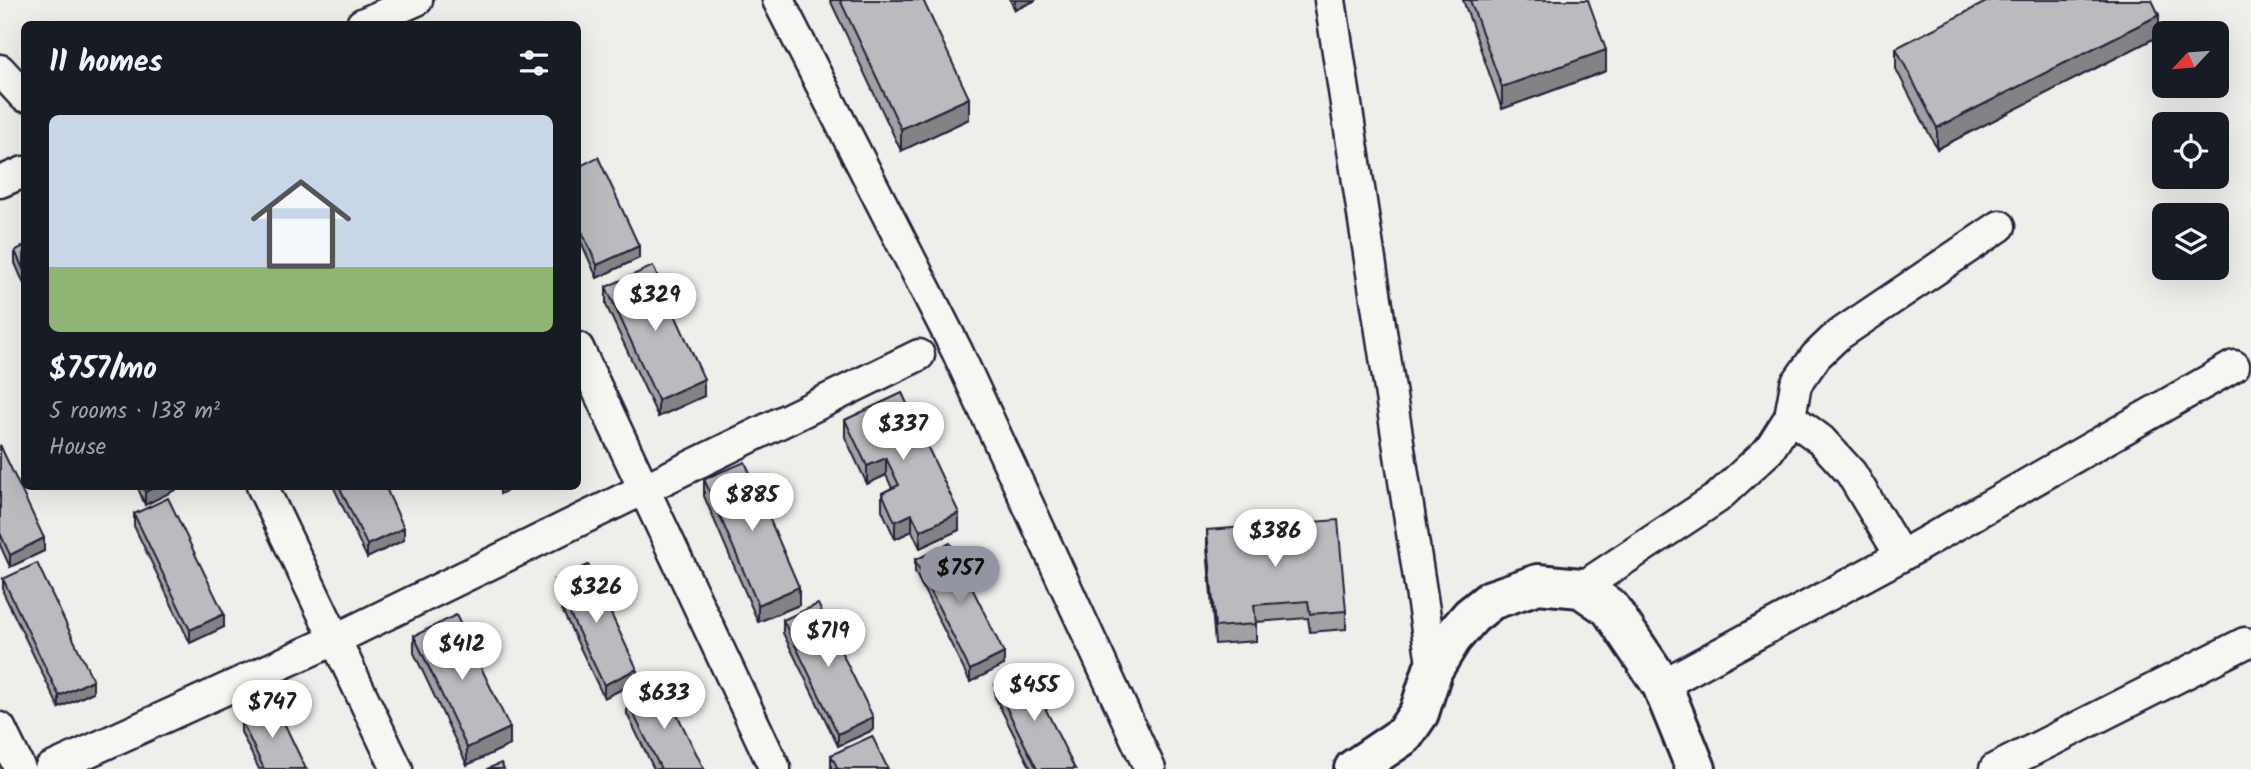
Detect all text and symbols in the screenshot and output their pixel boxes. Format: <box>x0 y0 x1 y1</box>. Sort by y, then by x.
north arrow <box>2152 21 2230 98</box>
map controls <box>2152 21 2229 280</box>
text: 11 homes <box>49 39 162 87</box>
icon: filters <box>515 44 553 82</box>
button: locate <box>2152 112 2229 189</box>
icon: home <box>238 161 364 287</box>
button: layers <box>2152 203 2229 280</box>
pin: $329 <box>614 274 696 333</box>
text: $329 <box>629 278 681 314</box>
text: $757/mo <box>49 346 157 394</box>
text: 5 rooms · 138 m² <box>49 394 220 430</box>
pin: $337 <box>862 402 944 462</box>
text: $337 <box>878 407 928 443</box>
text: House <box>49 430 106 466</box>
pin: $885 <box>711 474 793 533</box>
text: $885 <box>726 478 778 514</box>
pin: $386 <box>1234 510 1316 569</box>
text: $386 <box>1249 514 1301 550</box>
pin: $757 <box>919 546 1001 606</box>
text: $757 <box>937 551 983 587</box>
pin: $326 <box>555 566 637 625</box>
text: $326 <box>570 570 622 606</box>
pin: $719 <box>787 610 869 669</box>
text: $719 <box>806 614 850 650</box>
pin: $412 <box>421 622 503 682</box>
text: $412 <box>439 627 485 663</box>
pin: $455 <box>993 664 1075 723</box>
text: $455 <box>1009 668 1059 704</box>
pin: $633 <box>623 672 705 731</box>
text: $633 <box>638 676 690 712</box>
pin: $747 <box>231 680 313 740</box>
text: $747 <box>248 685 296 721</box>

